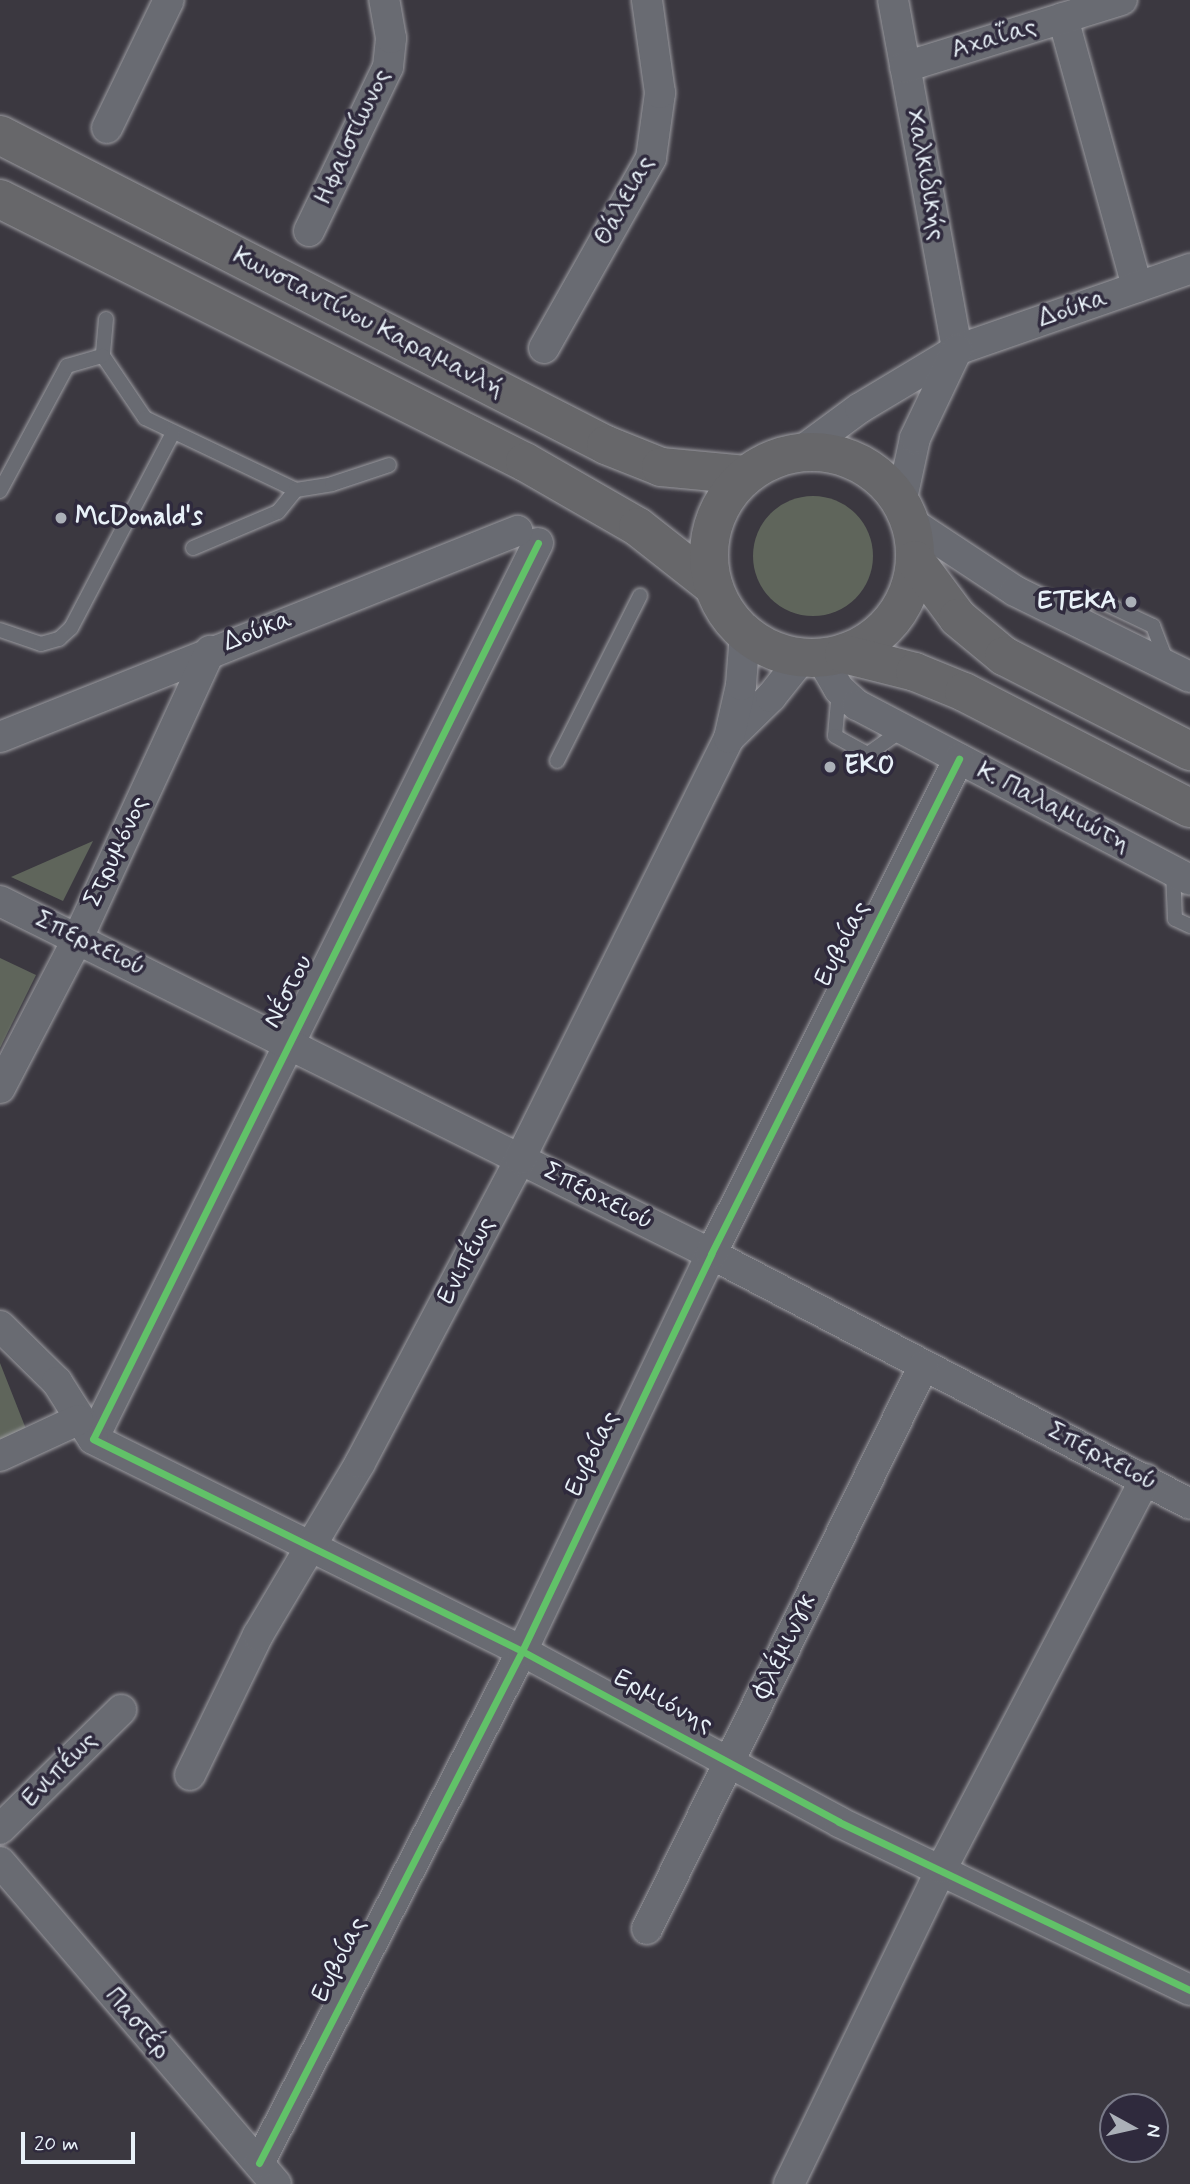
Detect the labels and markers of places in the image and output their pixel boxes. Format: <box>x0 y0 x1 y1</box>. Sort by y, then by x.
place label: McDonald's <box>75 502 203 534</box>
marker: McDonald's <box>53 510 69 526</box>
place label: ΕΤΕΚΑ <box>1037 586 1117 618</box>
marker: ΕΤΕΚΑ <box>1123 594 1139 610</box>
place label: EKO <box>844 751 895 783</box>
marker: EKO <box>822 759 838 775</box>

